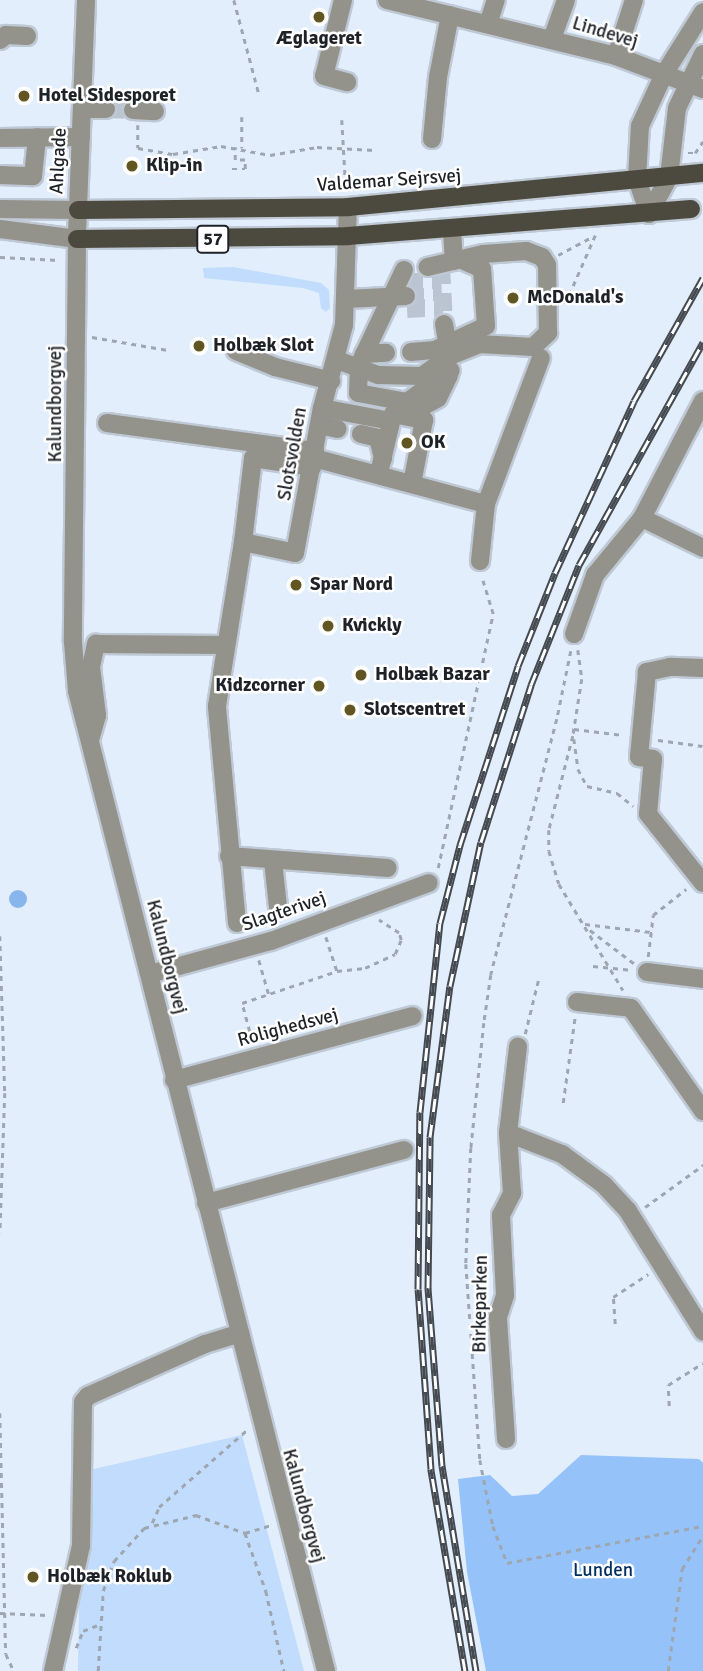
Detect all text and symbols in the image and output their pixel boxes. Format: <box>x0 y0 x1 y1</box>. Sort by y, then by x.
marker: Æglageret <box>311 9 327 25</box>
street label: Lindevej <box>569 12 641 54</box>
place label: Æglageret <box>276 28 362 50</box>
place label: Hotel Sidesporet <box>38 85 176 107</box>
marker: Hotel Sidesporet <box>16 88 32 104</box>
street label: Ahlgade <box>46 127 72 195</box>
place label: Klip-in <box>146 155 203 177</box>
marker: Klip-in <box>124 158 140 174</box>
street label: Valdemar Sejrsvej <box>316 165 462 197</box>
road number: 57 <box>196 225 230 254</box>
place label: McDonald's <box>527 287 623 309</box>
marker: McDonald's <box>505 290 521 306</box>
place label: Holbæk Slot <box>213 335 314 357</box>
marker: Holbæk Slot <box>191 338 207 354</box>
street label: Kalundborgvej <box>45 345 67 463</box>
street label: Slotsvolden <box>274 406 312 502</box>
place label: OK <box>421 432 445 454</box>
marker: OK <box>399 435 415 451</box>
place label: Spar Nord <box>310 574 393 596</box>
marker: Spar Nord <box>288 577 304 593</box>
place label: Kvickly <box>342 615 402 637</box>
marker: Kvickly <box>320 618 336 634</box>
place label: Holbæk Bazar <box>375 664 490 686</box>
marker: Holbæk Bazar <box>353 667 369 683</box>
place label: Kidzcorner <box>215 675 305 697</box>
marker: Kidzcorner <box>311 678 327 694</box>
place label: Slotscentret <box>364 699 465 721</box>
marker: Slotscentret <box>342 702 358 718</box>
street label: Slagterivej <box>239 887 329 937</box>
street label: Kalundborgvej <box>141 897 191 1017</box>
street label: Rolighedsvej <box>235 1004 341 1052</box>
street label: Birkeparken <box>469 1255 493 1353</box>
street label: Kalundborgvej <box>277 1447 329 1565</box>
park label: Lunden <box>573 1560 633 1582</box>
place label: Holbæk Roklub <box>47 1566 172 1588</box>
marker: Holbæk Roklub <box>25 1569 41 1585</box>

